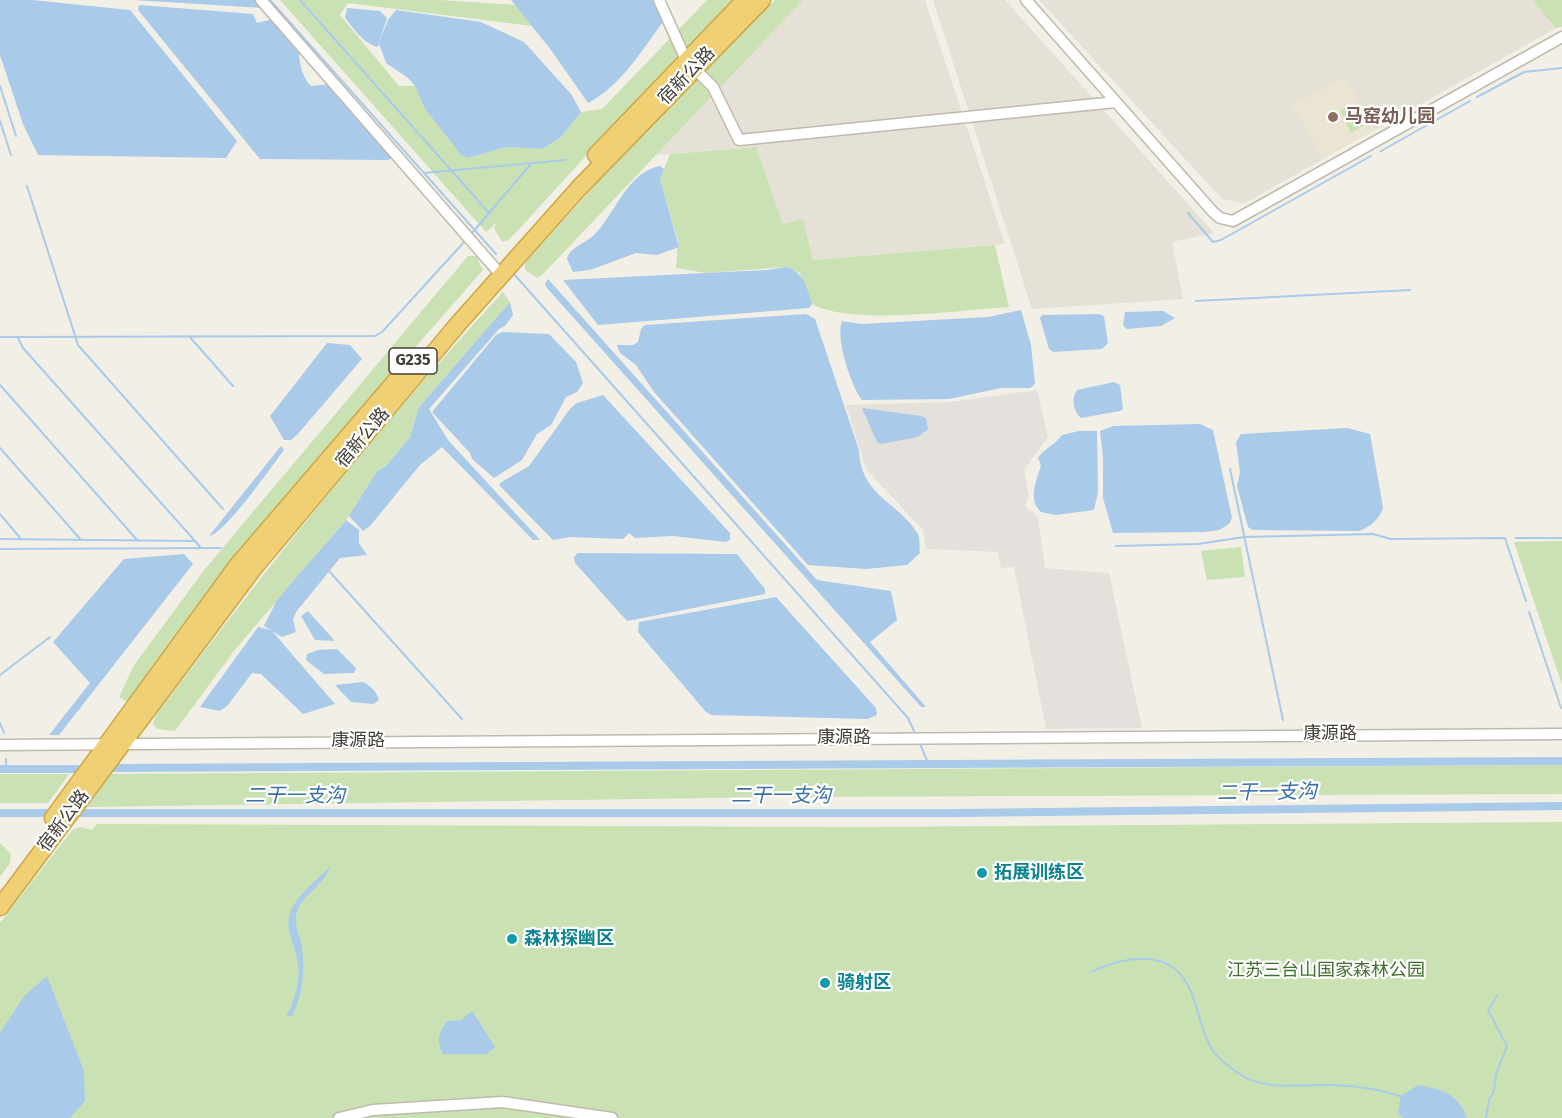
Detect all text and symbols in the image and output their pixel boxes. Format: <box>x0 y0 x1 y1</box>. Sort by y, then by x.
street label: 宿新公路 <box>654 43 720 109</box>
place label: 马窑幼儿园 <box>1345 106 1435 128</box>
marker: 马窑幼儿园 <box>1326 110 1340 124</box>
road number: G235 <box>389 348 437 374</box>
street label: 宿新公路 <box>332 403 394 473</box>
street label: 康源路 <box>1303 723 1357 745</box>
street label: 康源路 <box>817 727 871 749</box>
street label: 康源路 <box>331 730 385 752</box>
water label: 二干一支沟 <box>1217 780 1317 806</box>
water label: 二干一支沟 <box>245 784 345 808</box>
water label: 二干一支沟 <box>731 784 831 808</box>
street label: 宿新公路 <box>34 786 94 856</box>
place label: 拓展训练区 <box>994 862 1084 884</box>
marker: 拓展训练区 <box>975 866 989 880</box>
place label: 森林探幽区 <box>524 928 614 950</box>
marker: 森林探幽区 <box>505 932 519 946</box>
park label: 江苏三台山国家森林公园 <box>1227 960 1425 982</box>
place label: 骑射区 <box>837 972 891 994</box>
marker: 骑射区 <box>818 976 832 990</box>

